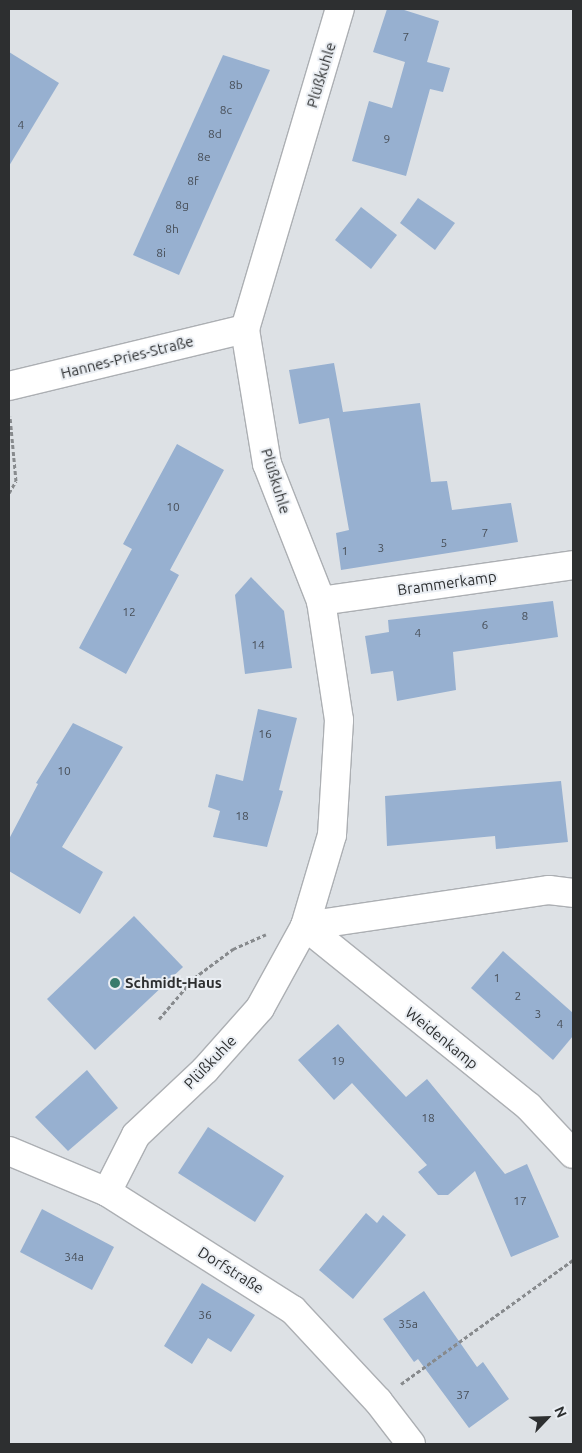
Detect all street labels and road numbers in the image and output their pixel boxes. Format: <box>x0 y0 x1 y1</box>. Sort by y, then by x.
street label: Plüßkuhle <box>303 40 339 110</box>
street label: Hannes-Pries-Straße <box>59 332 195 382</box>
street label: Plüßkuhle <box>258 446 294 516</box>
street label: Brammerkamp <box>396 567 498 599</box>
street label: Weidenkamp <box>402 1003 482 1073</box>
street label: Plüßkuhle <box>180 1032 240 1092</box>
street label: Dorfstraße <box>195 1243 267 1297</box>

